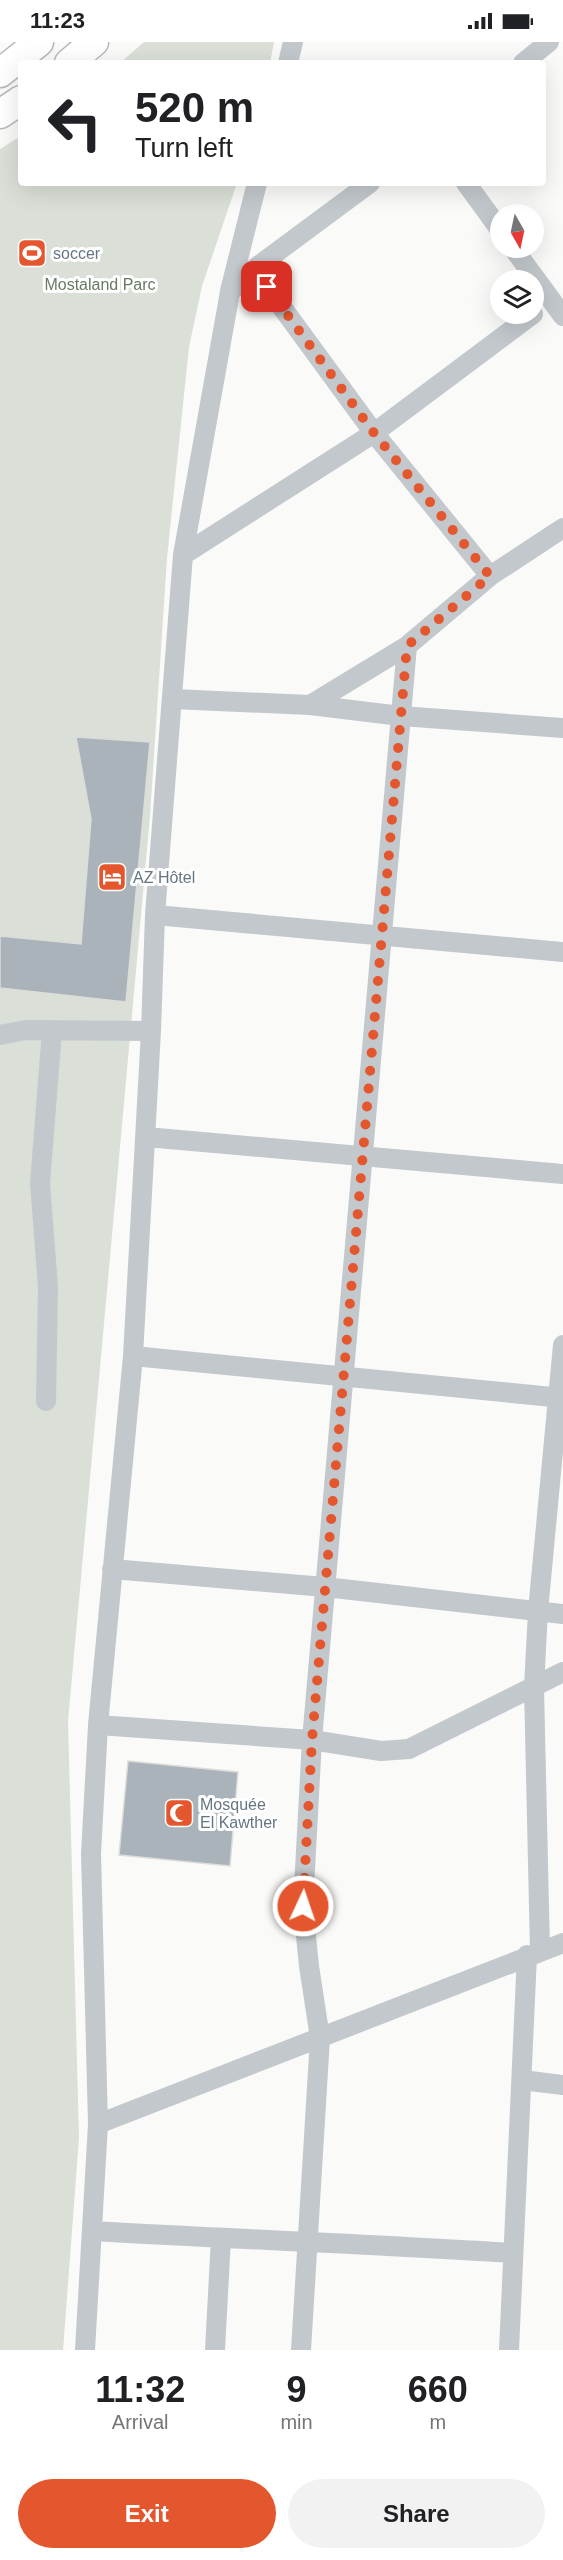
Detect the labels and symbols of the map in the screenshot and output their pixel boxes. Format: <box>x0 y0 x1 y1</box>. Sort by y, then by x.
north arrow <box>490 204 544 258</box>
sports icon: soccer <box>16 237 48 269</box>
place label: soccer <box>53 245 101 262</box>
pin <box>241 261 292 312</box>
park label: Mostaland Parc <box>44 276 156 293</box>
hotel icon: AZ Hôtel <box>96 861 128 893</box>
place label: AZ Hôtel <box>133 869 195 886</box>
place label: Mosquée El Kawther <box>200 1796 278 1831</box>
mosque icon: Mosquée El Kawther <box>163 1797 195 1829</box>
position arrow <box>271 1874 335 1938</box>

